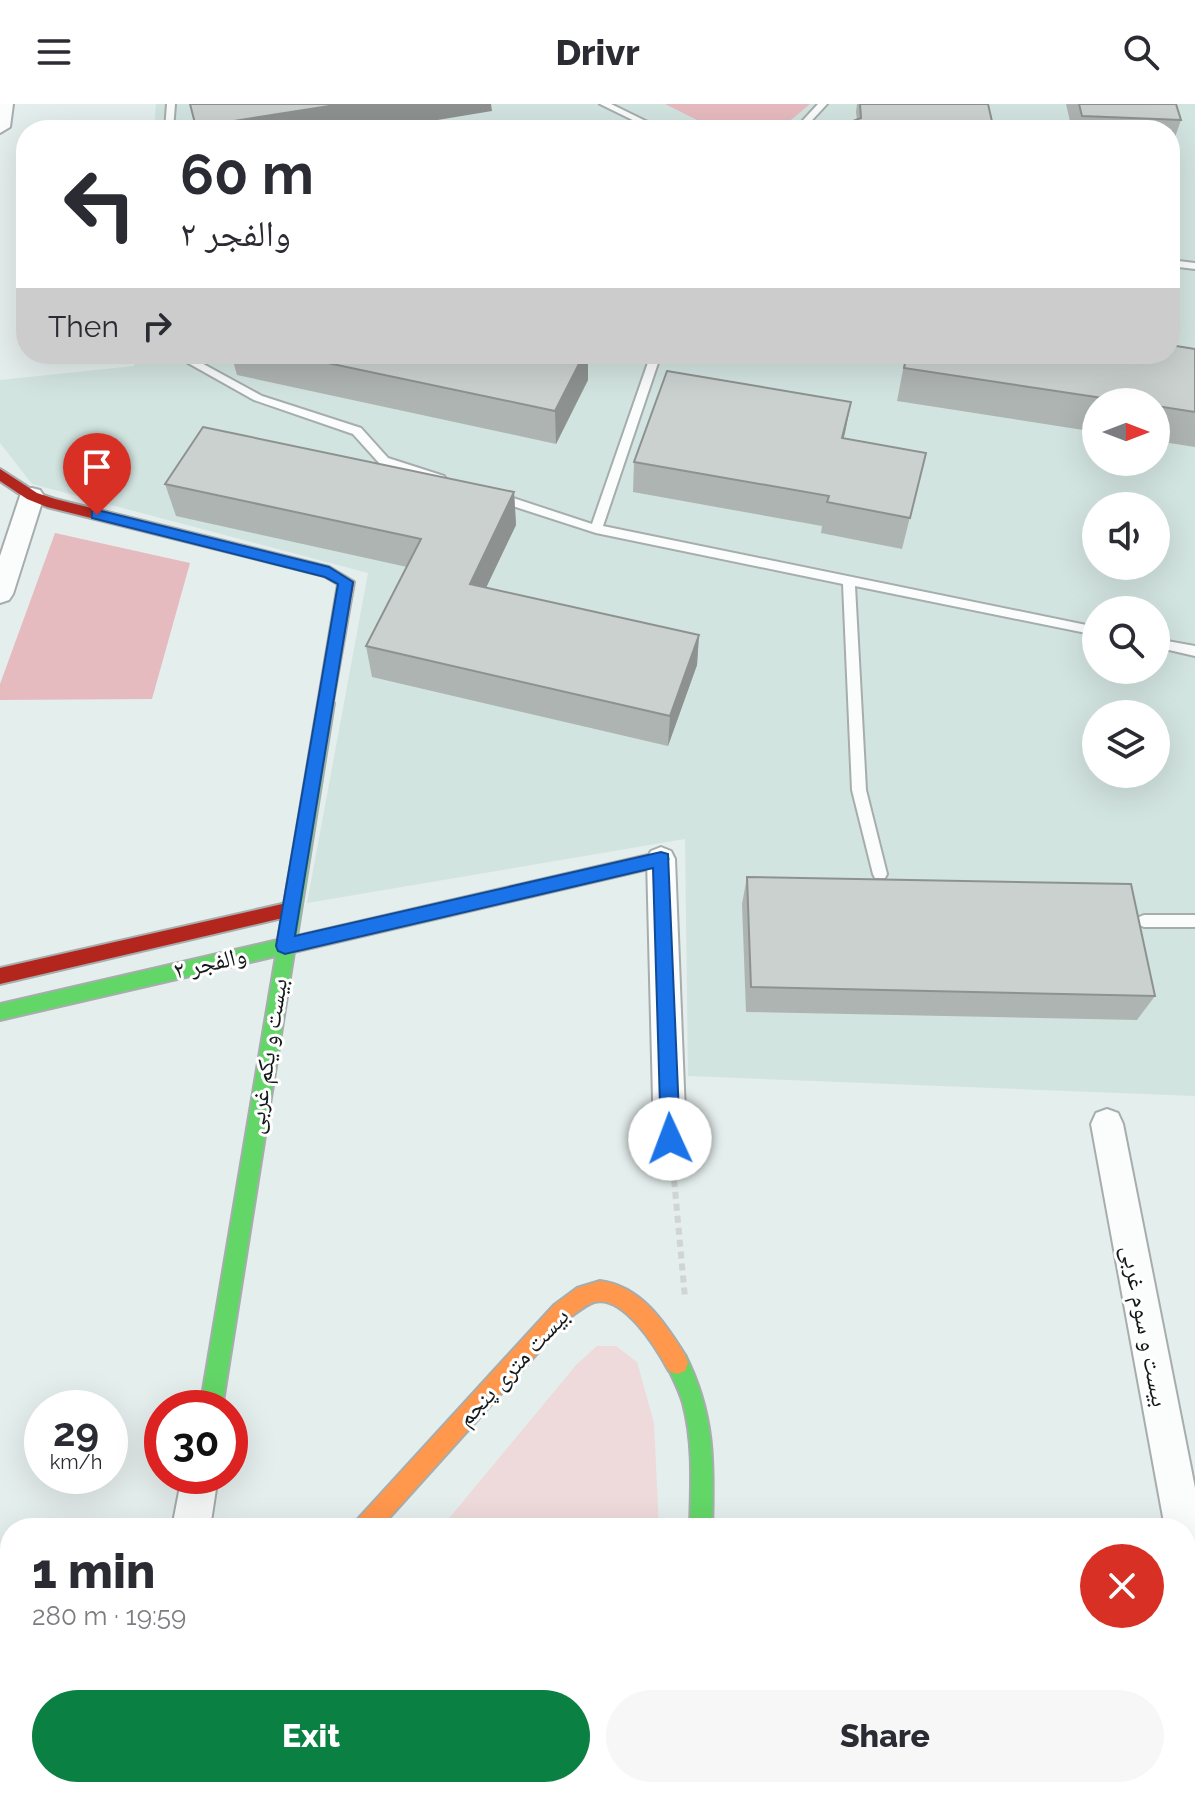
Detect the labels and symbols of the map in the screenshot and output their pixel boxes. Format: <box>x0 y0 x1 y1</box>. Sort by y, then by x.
north arrow <box>1082 388 1170 476</box>
pin <box>63 433 131 515</box>
street label: والفجر ۲ <box>171 940 249 985</box>
street label: بیست و یکم غربی <box>240 976 295 1136</box>
position arrow <box>628 1097 712 1181</box>
street label: بیست و سوم غربی <box>1114 1243 1175 1410</box>
street label: بیست متری پنجم <box>451 1302 576 1433</box>
speed limit sign: 30 <box>144 1390 248 1494</box>

